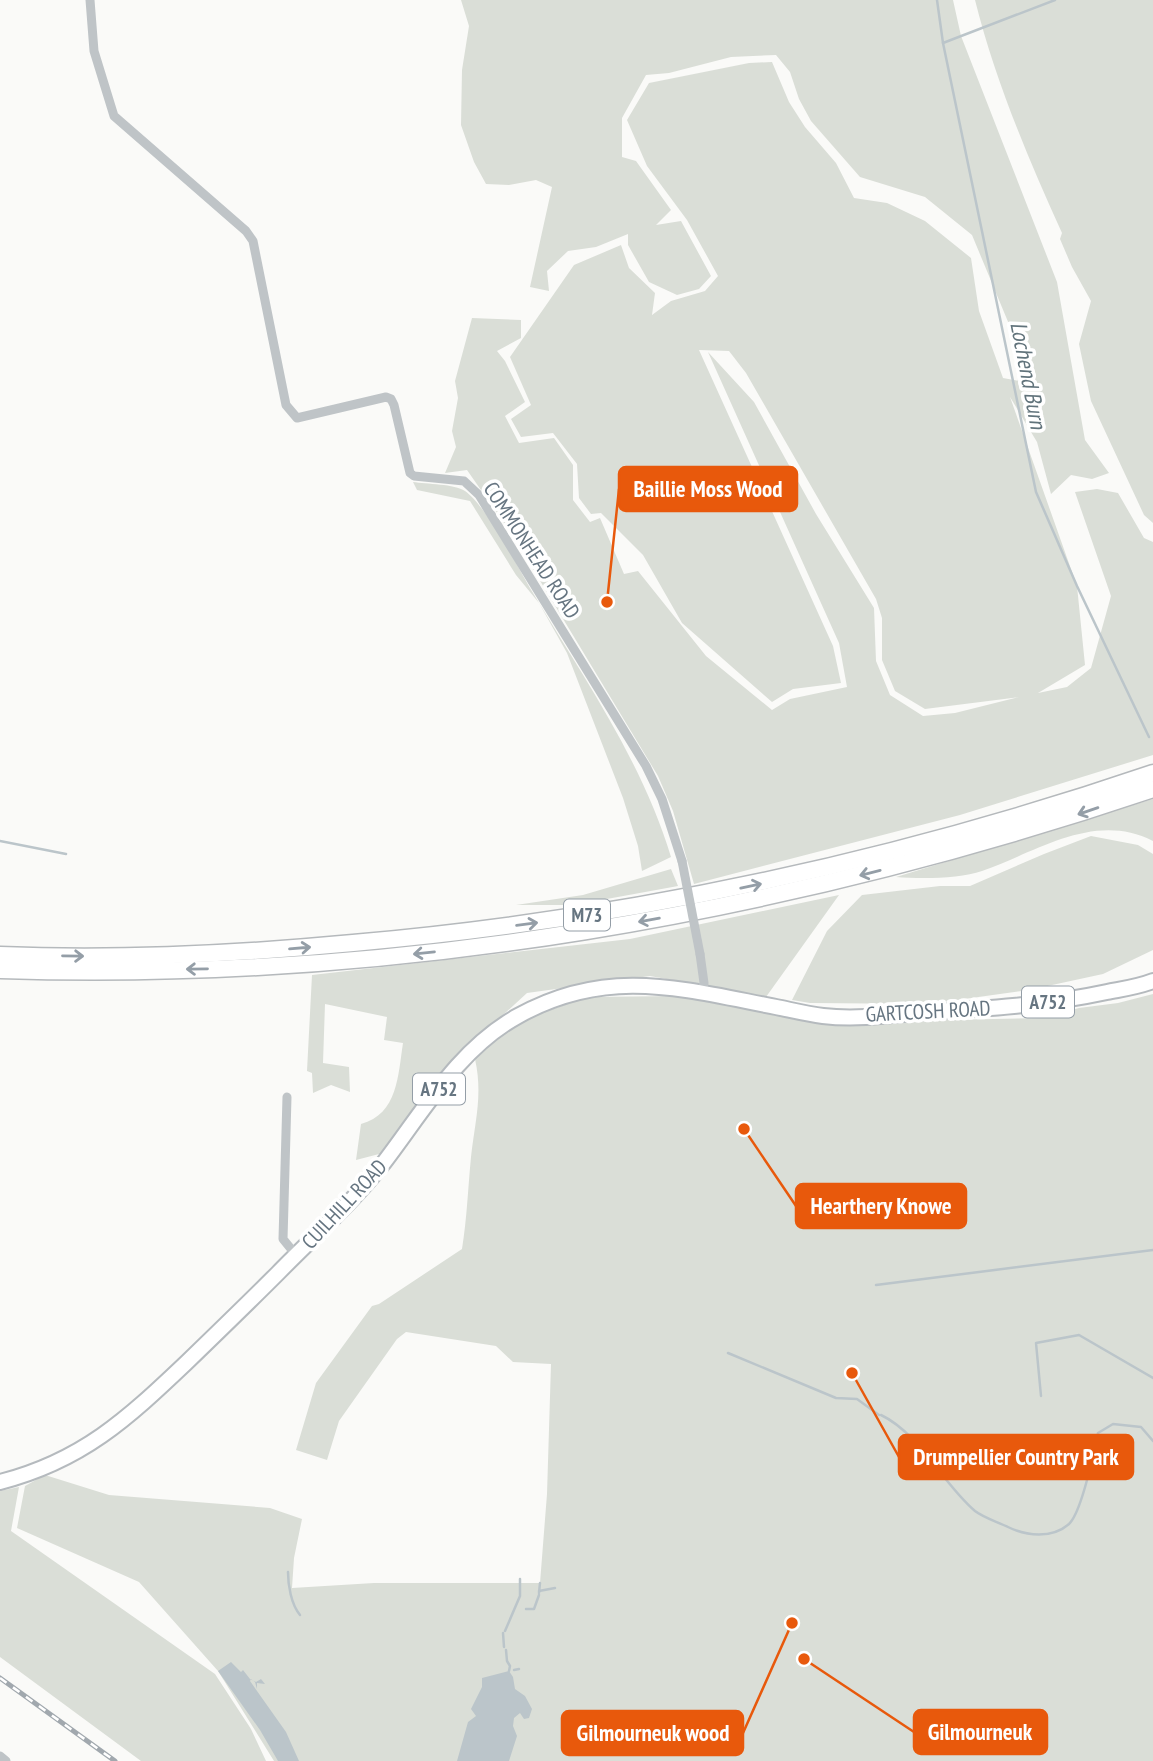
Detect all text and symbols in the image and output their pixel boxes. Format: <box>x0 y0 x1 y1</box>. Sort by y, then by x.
water label: Lochend Burn <box>1004 319 1054 433</box>
callout: Baillie Moss Wood <box>619 467 797 511</box>
text: Baillie Moss Wood <box>634 474 782 503</box>
street label: COMMONHEAD ROAD <box>478 477 586 623</box>
one-way arrow <box>1078 806 1100 818</box>
one-way arrow <box>859 867 881 880</box>
one-way arrow <box>739 878 762 892</box>
road number: M73 <box>564 900 610 931</box>
one-way arrow <box>638 914 661 927</box>
one-way arrow <box>515 918 538 931</box>
one-way arrow <box>289 941 311 954</box>
one-way arrow <box>413 946 436 959</box>
one-way arrow <box>61 949 84 963</box>
one-way arrow <box>186 962 209 976</box>
road number: A752 <box>1022 986 1074 1018</box>
street label: GARTCOSH ROAD <box>865 994 991 1028</box>
road number: A752 <box>413 1074 465 1105</box>
street label: CUILHILL ROAD <box>296 1153 392 1255</box>
callout: Hearthery Knowe <box>796 1184 966 1228</box>
text: Hearthery Knowe <box>810 1191 952 1220</box>
callout: Drumpellier Country Park <box>899 1435 1133 1479</box>
text: Drumpellier Country Park <box>913 1442 1119 1471</box>
callout: Gilmourneuk <box>914 1710 1047 1754</box>
callout: Gilmourneuk wood <box>562 1711 743 1755</box>
text: Gilmourneuk <box>928 1717 1033 1746</box>
text: Gilmourneuk wood <box>577 1718 729 1747</box>

